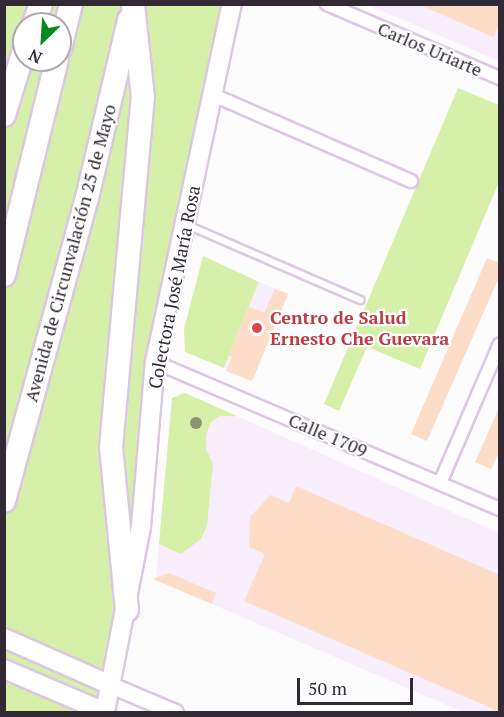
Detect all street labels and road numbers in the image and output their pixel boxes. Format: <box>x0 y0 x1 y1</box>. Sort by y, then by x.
street label: Carlos Uriarte <box>375 17 485 81</box>
street label: Avenida de Circunvalación 25 de Mayo <box>20 102 120 404</box>
street label: Colectora José María Rosa <box>144 183 204 391</box>
street label: Calle 1709 <box>285 409 371 461</box>

